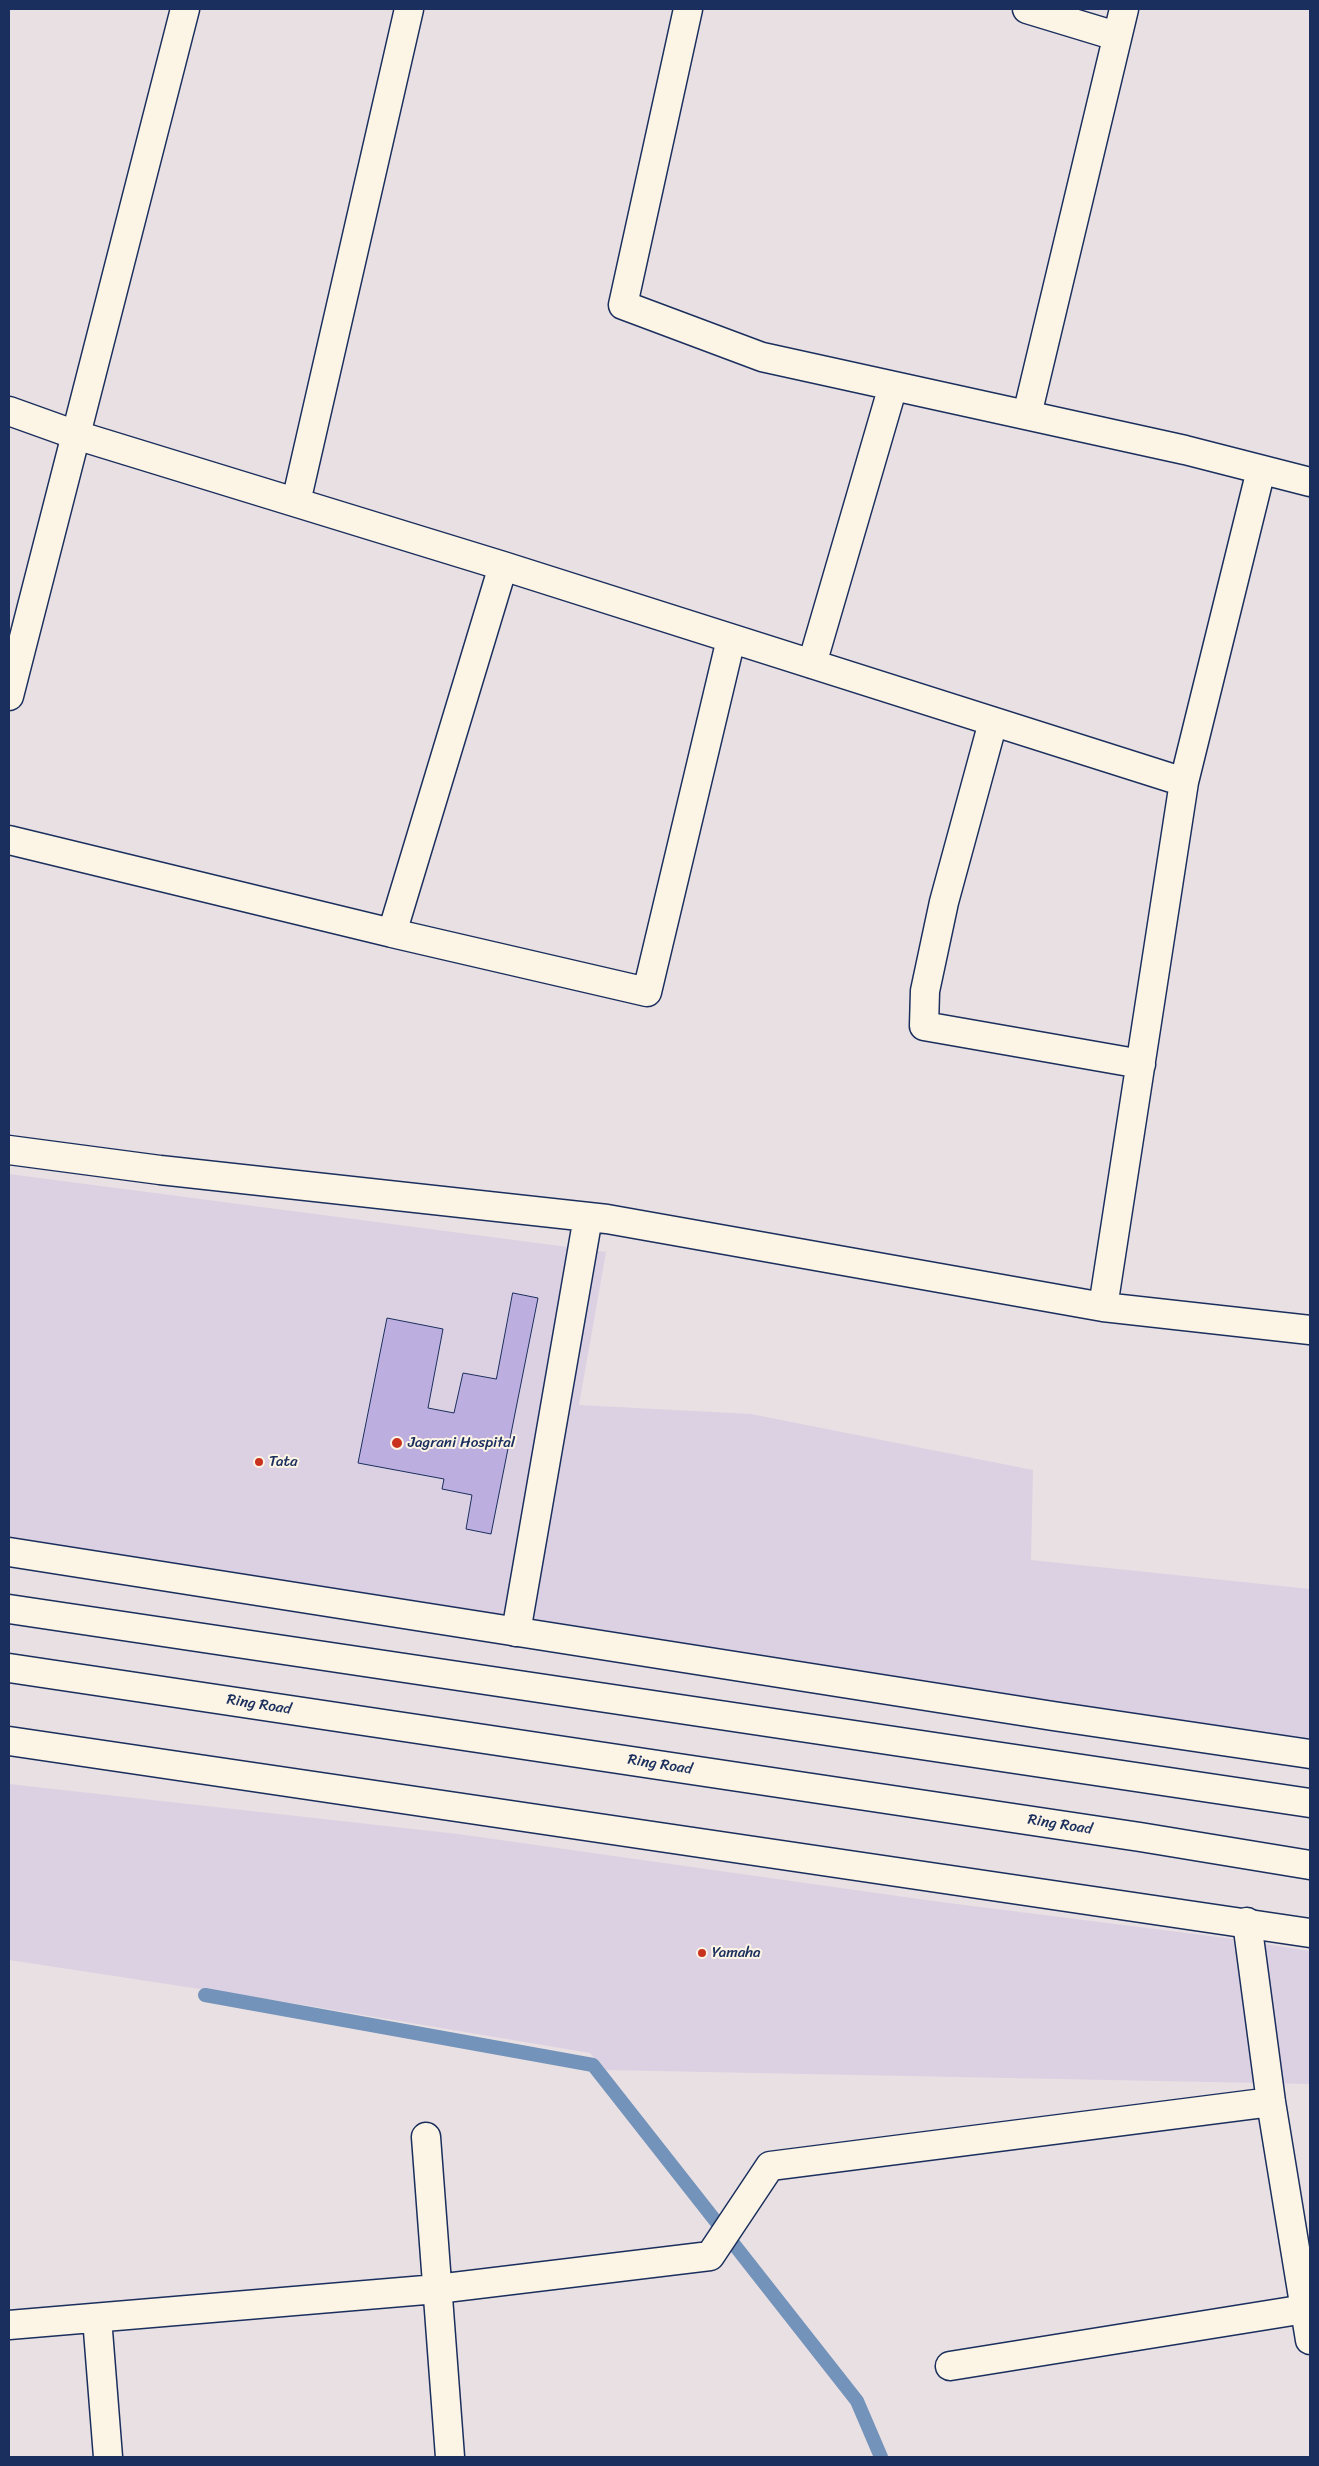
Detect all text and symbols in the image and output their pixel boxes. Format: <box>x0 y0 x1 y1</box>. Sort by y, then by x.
place label: Jagrani Hospital <box>408 1434 515 1452</box>
marker: Jagrani Hospital <box>390 1436 404 1450</box>
place label: Tata <box>269 1453 298 1471</box>
marker: Tata <box>253 1456 265 1468</box>
street label: Ring Road <box>226 1691 292 1719</box>
street label: Ring Road <box>627 1751 693 1779</box>
street label: Ring Road <box>1027 1811 1093 1839</box>
place label: Yamaha <box>712 1944 761 1962</box>
marker: Yamaha <box>696 1947 708 1959</box>

